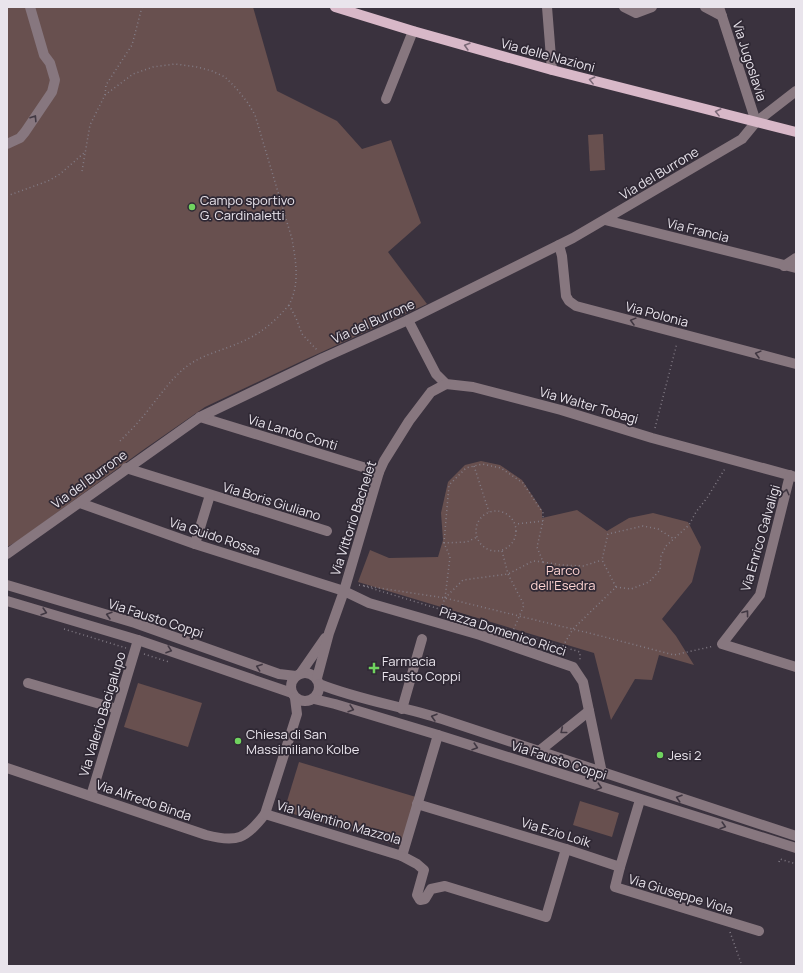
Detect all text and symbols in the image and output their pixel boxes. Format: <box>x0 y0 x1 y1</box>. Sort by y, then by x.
street label: Via Jugoslavia <box>729 19 771 103</box>
street label: Via delle Nazioni <box>499 34 597 76</box>
one-way arrow <box>463 42 470 51</box>
one-way arrow <box>589 76 596 85</box>
one-way arrow <box>715 109 721 117</box>
one-way arrow <box>29 115 37 122</box>
street label: Via del Burrone <box>616 142 702 204</box>
place label: Campo sportivo G. Cardinaletti <box>200 191 295 224</box>
marker: Campo sportivo G. Cardinaletti <box>187 202 197 212</box>
street label: Via Francia <box>665 214 731 246</box>
street label: Via del Burrone <box>329 294 418 347</box>
street label: Via Polonia <box>623 297 691 331</box>
one-way arrow <box>629 317 636 326</box>
one-way arrow <box>755 350 762 359</box>
street label: Via Walter Tobagi <box>537 382 641 428</box>
street label: Via Lando Conti <box>246 410 340 454</box>
street label: Via del Burrone <box>48 445 131 513</box>
street label: Via Vittorio Bachelet <box>326 458 380 578</box>
street label: Via Boris Giuliano <box>221 478 324 525</box>
street label: Via Enrico Galvaligi <box>736 483 784 593</box>
one-way arrow <box>782 488 790 495</box>
street label: Via Guido Rossa <box>167 513 263 559</box>
park label: Parco dell'Esedra <box>531 561 595 594</box>
street label: Via Fausto Coppi <box>106 594 206 642</box>
street label: Piazza Domenico Ricci <box>437 602 569 660</box>
one-way arrow <box>41 607 48 616</box>
one-way arrow <box>106 611 113 620</box>
one-way arrow <box>741 611 748 618</box>
one-way arrow <box>165 646 172 654</box>
street label: Via Valerio Bacigalupo <box>74 649 130 779</box>
place label: Farmacia Fausto Coppi <box>382 652 461 685</box>
one-way arrow <box>255 663 262 671</box>
marker: Farmacia Fausto Coppi <box>369 663 379 673</box>
one-way arrow <box>348 704 355 713</box>
one-way arrow <box>431 713 438 722</box>
place label: Chiesa di San Massimiliano Kolbe <box>246 725 360 758</box>
one-way arrow <box>561 727 568 734</box>
marker: Chiesa di San Massimiliano Kolbe <box>233 736 243 746</box>
street label: Via Fausto Coppi <box>509 736 609 784</box>
one-way arrow <box>472 742 479 751</box>
place label: Jesi 2 <box>668 746 702 764</box>
marker: Jesi 2 <box>655 750 665 760</box>
street label: Via Alfredo Binda <box>94 775 194 825</box>
one-way arrow <box>596 782 603 791</box>
one-way arrow <box>676 795 683 803</box>
street label: Via Valentino Mazzola <box>275 796 403 848</box>
street label: Via Ezio Loik <box>519 813 594 851</box>
one-way arrow <box>720 821 727 830</box>
street label: Via Giuseppe Viola <box>626 869 736 919</box>

